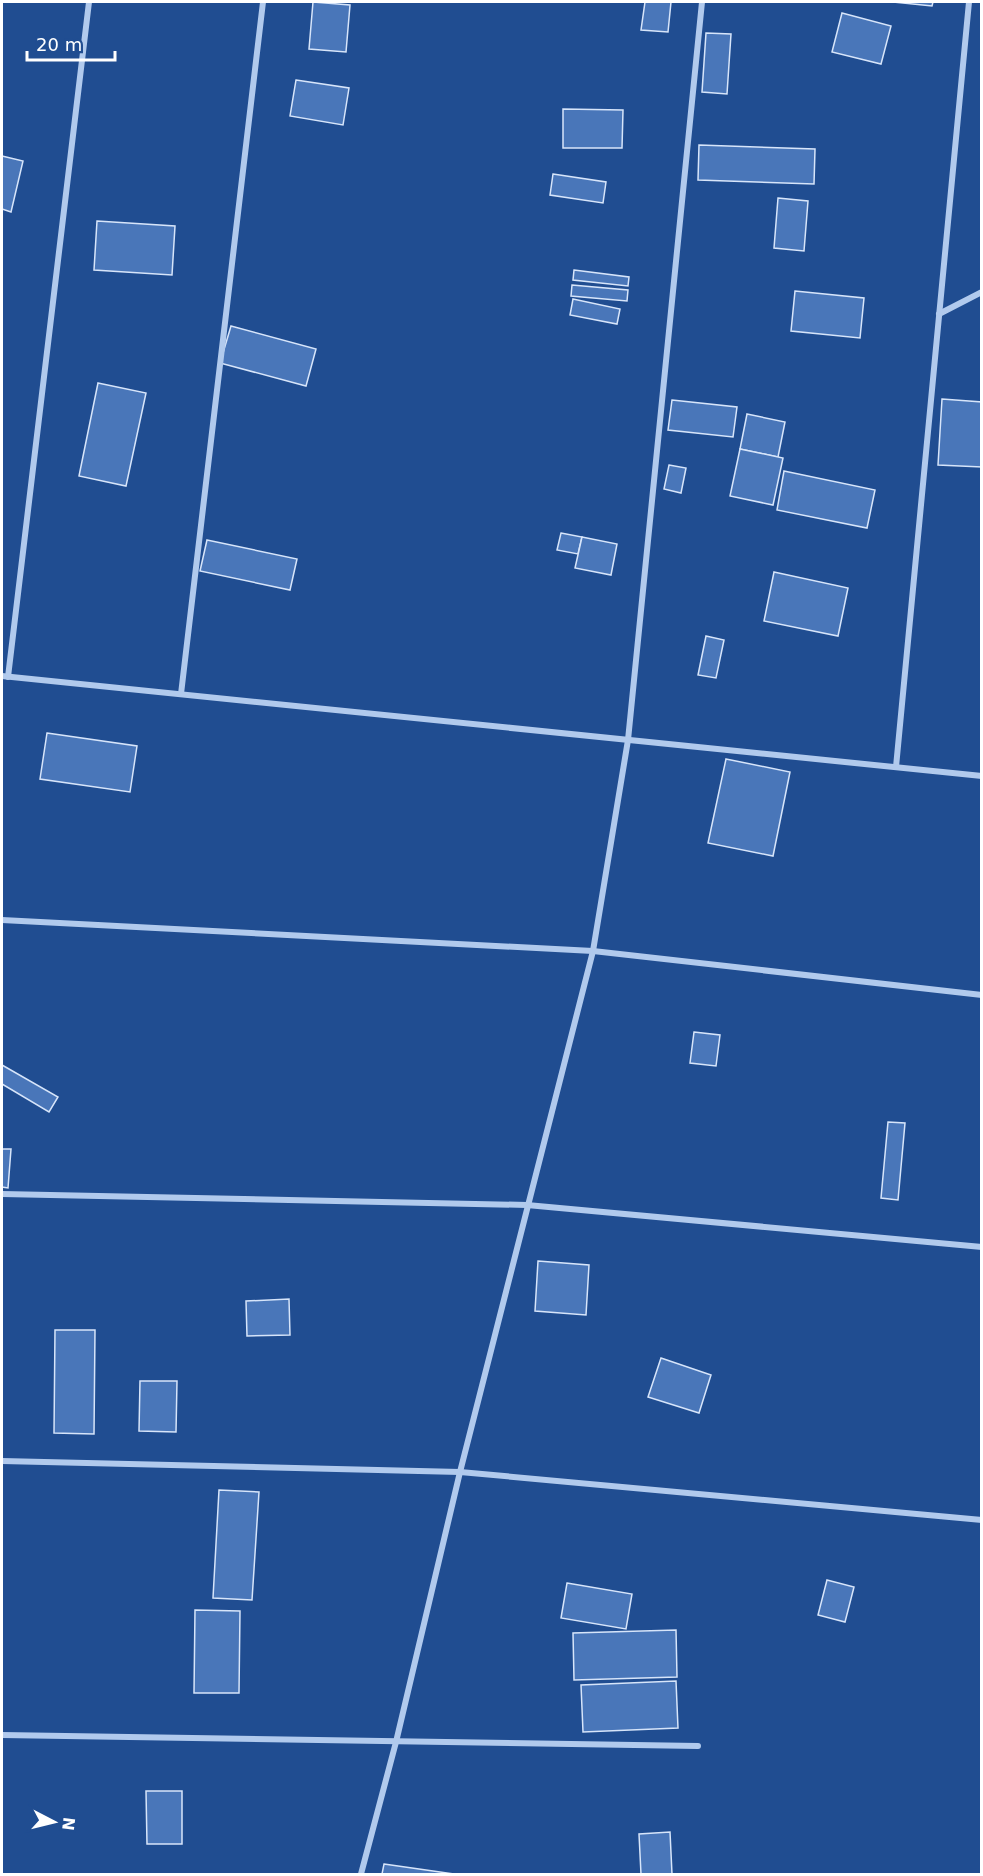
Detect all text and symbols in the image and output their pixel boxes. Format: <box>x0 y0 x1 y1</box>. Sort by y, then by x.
scale bar <box>27 24 116 62</box>
text: 20 m <box>36 34 82 55</box>
north arrow <box>24 1792 84 1852</box>
text: N <box>58 1816 79 1832</box>

